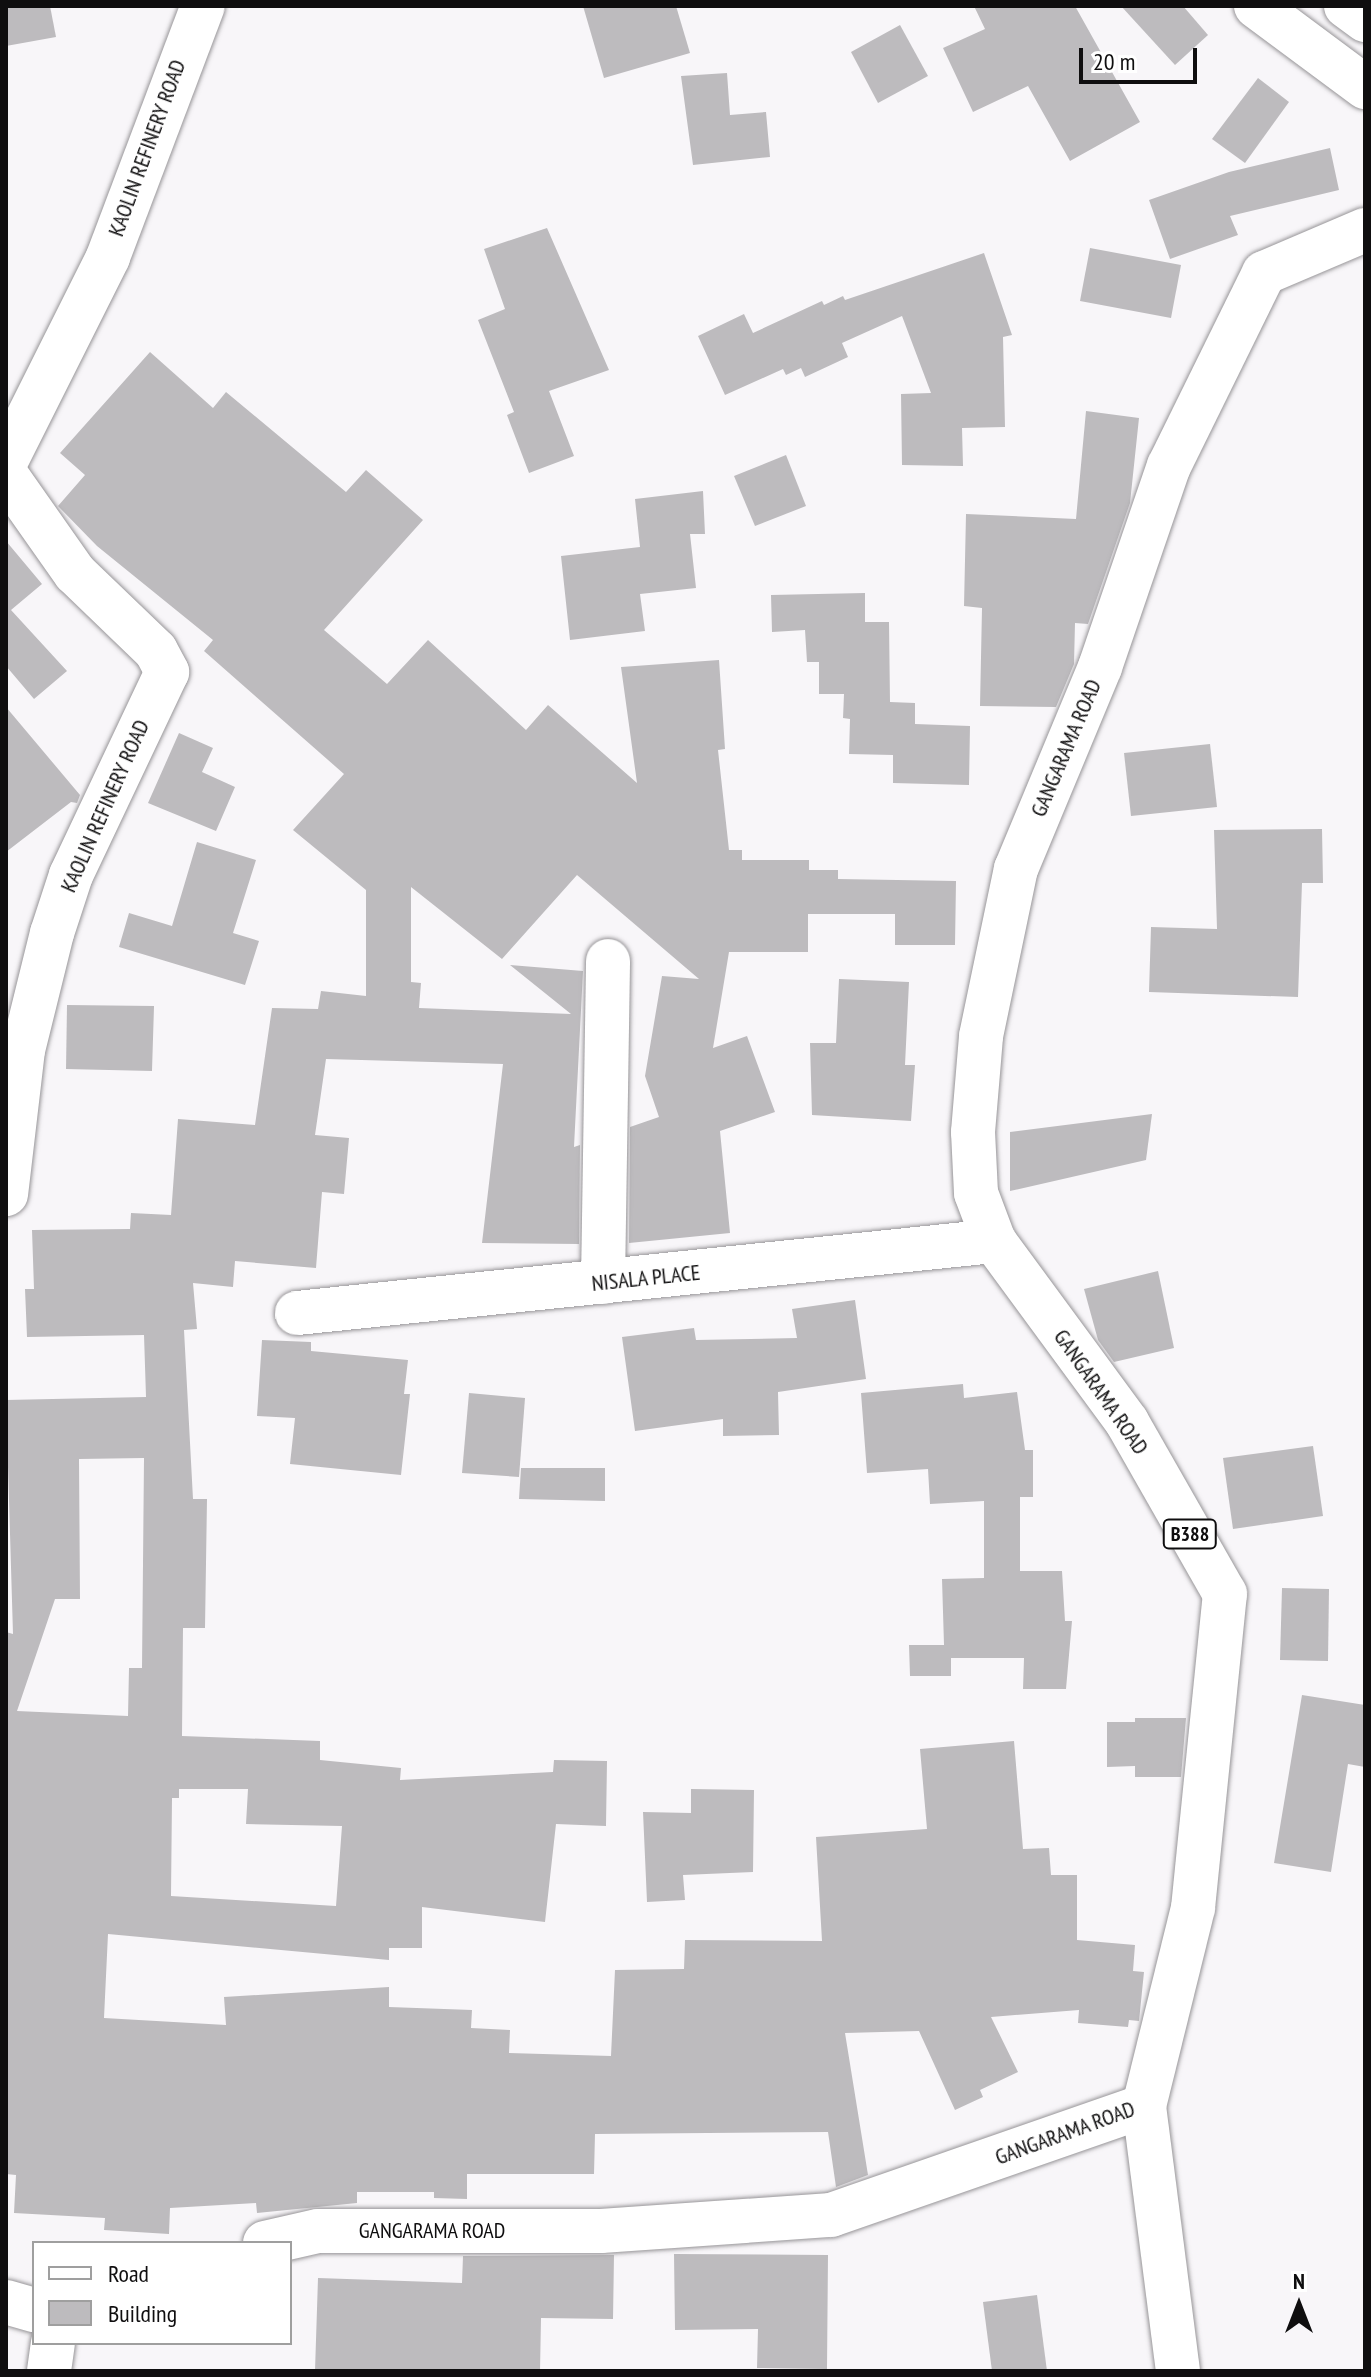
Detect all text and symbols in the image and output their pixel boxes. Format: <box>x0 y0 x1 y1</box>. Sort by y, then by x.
scale bar <box>1083 32 1201 82</box>
text: 20 m <box>1093 46 1135 77</box>
street label: KAOLIN REFINERY ROAD <box>103 56 191 240</box>
street label: GANGARAMA ROAD <box>1025 675 1107 821</box>
street label: KAOLIN REFINERY ROAD <box>55 716 155 896</box>
street label: NISALA PLACE <box>590 1259 702 1297</box>
street label: GANGARAMA ROAD <box>1048 1324 1154 1460</box>
road number: B388 <box>1162 1518 1218 1550</box>
street label: GANGARAMA ROAD <box>991 2095 1139 2171</box>
street label: GANGARAMA ROAD <box>358 2218 506 2244</box>
legend <box>32 2241 292 2345</box>
text: Road <box>108 2258 149 2289</box>
north arrow <box>1259 2265 1339 2345</box>
text: N <box>1293 2267 1305 2295</box>
text: Building <box>108 2298 177 2329</box>

